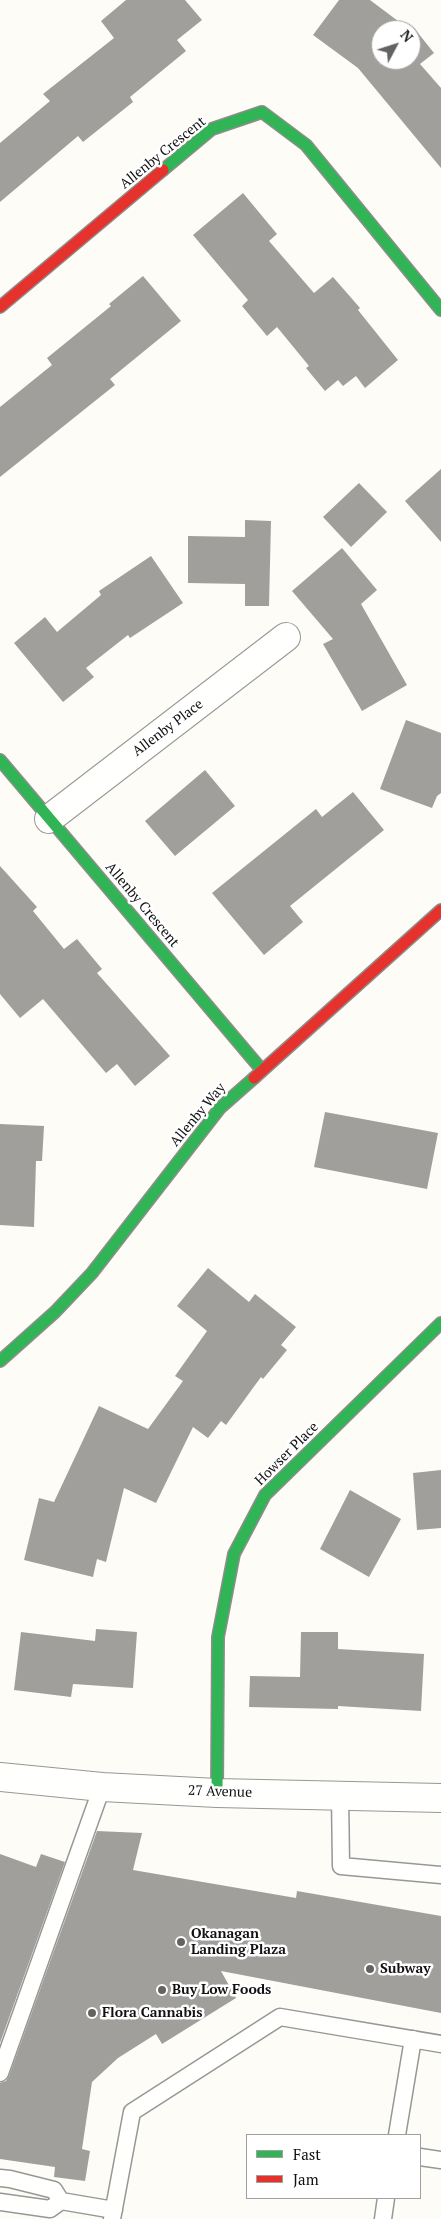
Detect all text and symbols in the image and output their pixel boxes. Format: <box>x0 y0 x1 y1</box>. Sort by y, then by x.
north arrow <box>371 20 421 70</box>
text: N <box>396 26 418 46</box>
street label: Allenby Crescent <box>117 113 209 193</box>
street label: Allenby Place <box>129 696 207 760</box>
street label: Allenby Crescent <box>102 859 182 951</box>
street label: Allenby Way <box>167 1080 229 1150</box>
street label: Howser Place <box>252 1419 322 1489</box>
street label: 27 Avenue <box>188 1782 252 1802</box>
place label: Okanagan Landing Plaza <box>191 1926 286 1958</box>
marker: Okanagan Landing Plaza <box>175 1936 187 1948</box>
place label: Subway <box>380 1961 431 1977</box>
marker: Subway <box>364 1963 376 1975</box>
place label: Buy Low Foods <box>172 1982 271 1998</box>
marker: Buy Low Foods <box>156 1984 168 1996</box>
place label: Flora Cannabis <box>102 2005 203 2021</box>
marker: Flora Cannabis <box>86 2007 98 2019</box>
legend <box>246 2134 421 2199</box>
text: Fast <box>293 2144 321 2164</box>
text: Jam <box>293 2169 319 2189</box>

